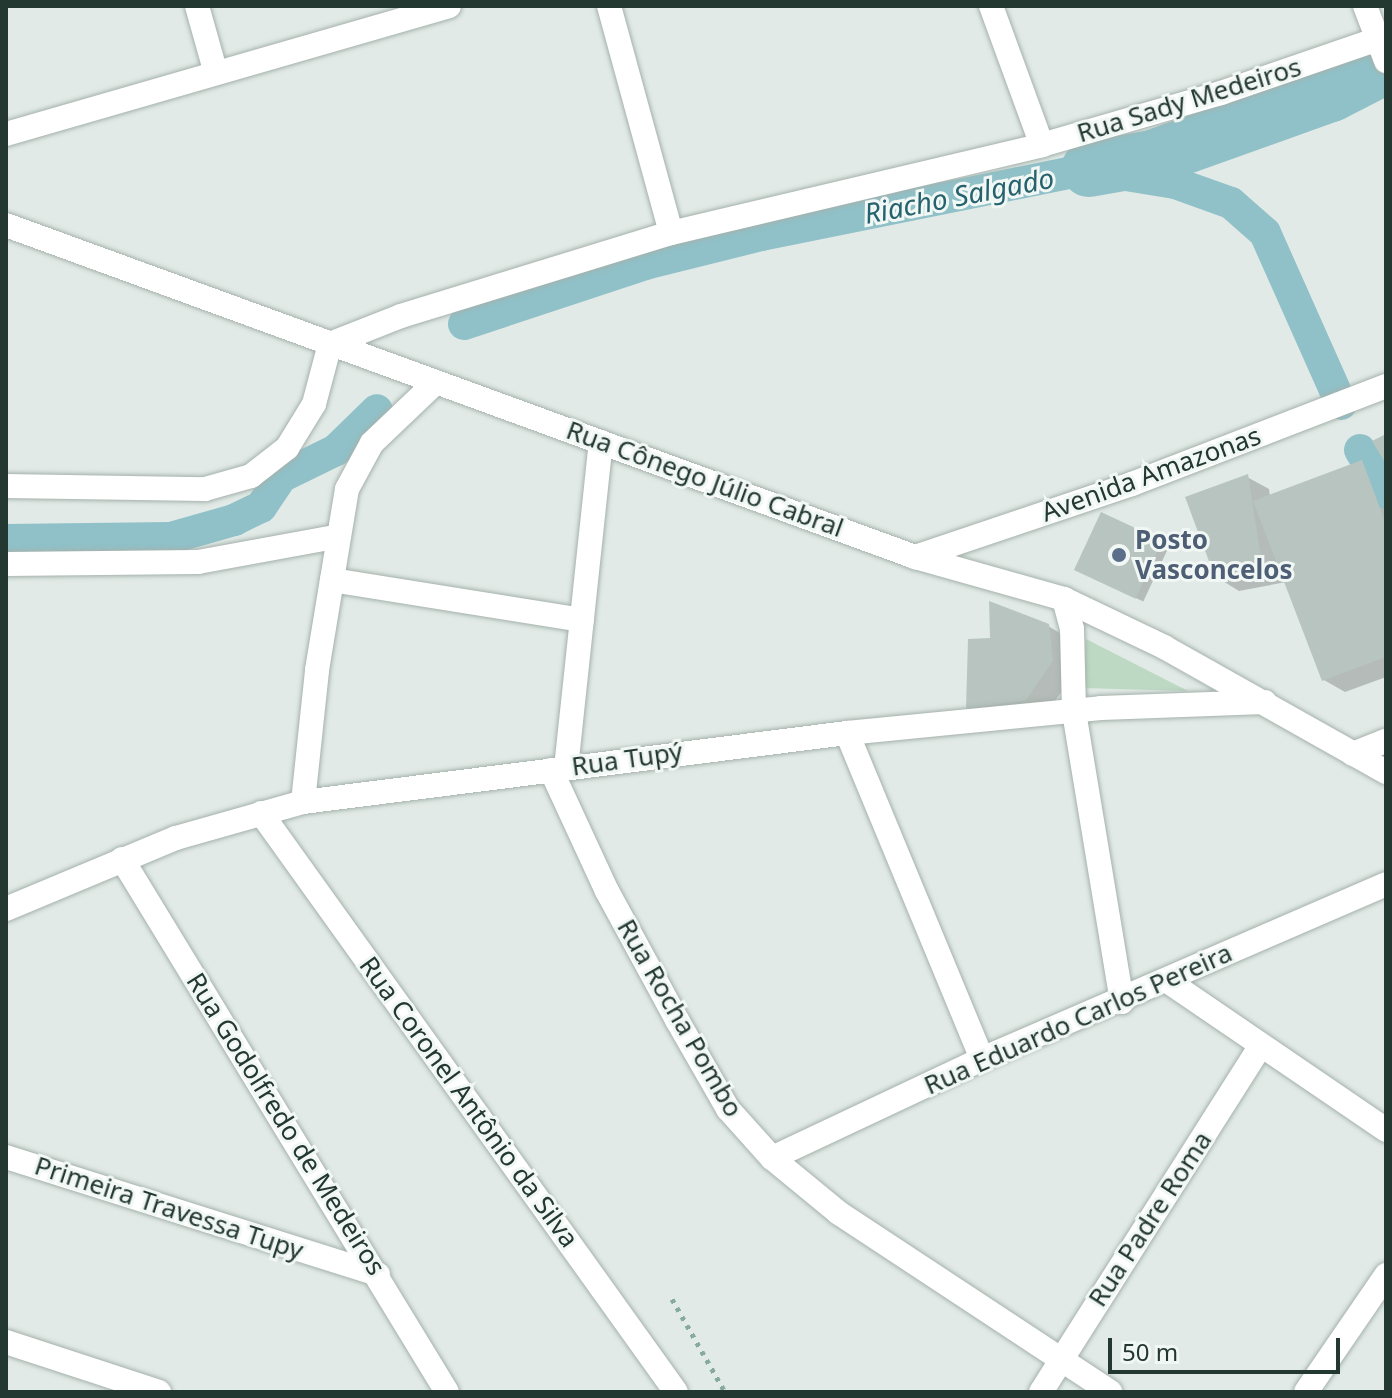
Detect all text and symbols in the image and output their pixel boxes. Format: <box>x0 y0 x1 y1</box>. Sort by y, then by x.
street label: Rua Sady Medeiros <box>1073 51 1305 149</box>
water label: Riacho Salgado <box>861 160 1057 230</box>
street label: Rua Cônego Júlio Cabral <box>562 414 848 544</box>
street label: Avenida Amazonas <box>1037 420 1265 528</box>
place label: Posto Vasconcelos <box>1135 524 1293 586</box>
marker: Posto Vasconcelos <box>1110 546 1128 564</box>
street label: Rua Tupý <box>570 736 684 782</box>
street label: Rua Rocha Pombo <box>611 914 749 1122</box>
street label: Rua Eduardo Carlos Pereira <box>919 937 1237 1101</box>
street label: Rua Coronel Antônio da Silva <box>353 951 585 1253</box>
street label: Rua Godolfredo de Medeiros <box>180 967 392 1281</box>
street label: Rua Padre Roma <box>1082 1126 1218 1312</box>
street label: Primeira Travessa Tupy <box>31 1150 307 1266</box>
scale bar <box>1112 1322 1344 1372</box>
text: 50 m <box>1122 1335 1178 1368</box>

